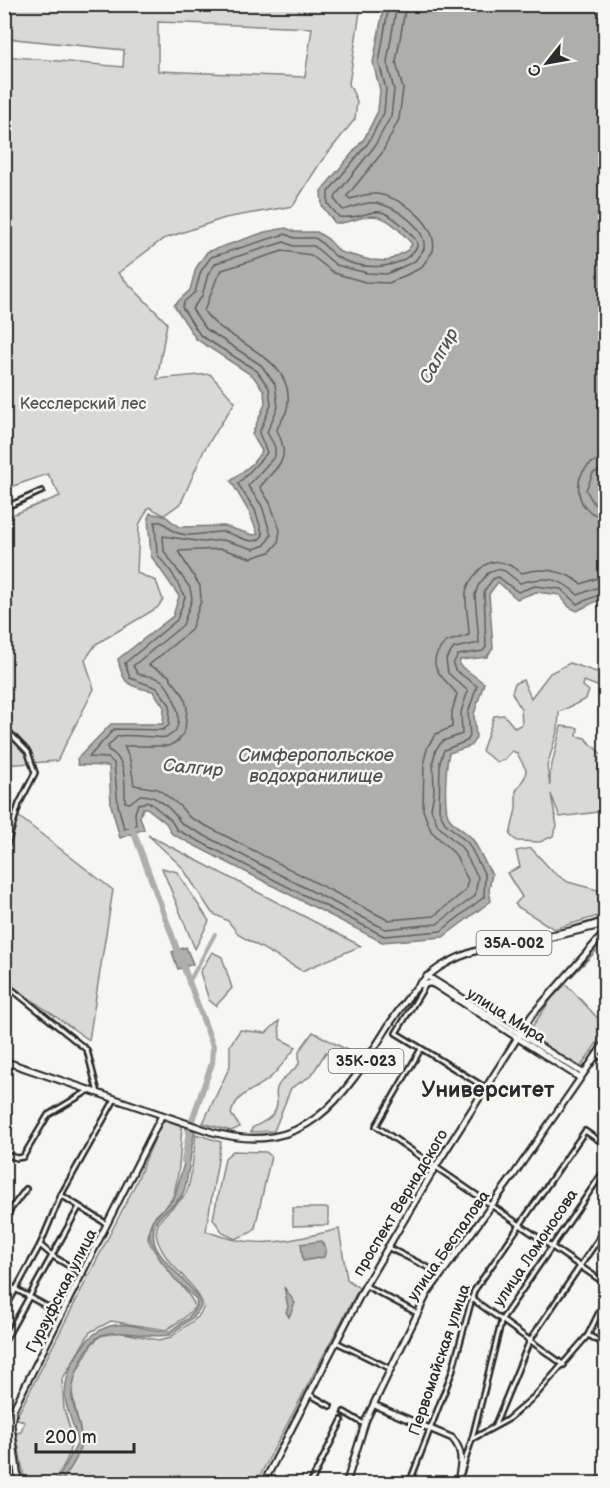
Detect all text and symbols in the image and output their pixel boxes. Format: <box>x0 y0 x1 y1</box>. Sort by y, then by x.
north arrow <box>517 33 577 93</box>
text: С <box>524 60 546 80</box>
water label: Салгир <box>415 325 463 387</box>
park label: Кесслерский лес <box>20 395 146 414</box>
water label: Симферопольское водохранилище <box>238 745 394 787</box>
water label: Салгир <box>162 755 224 781</box>
road number: 35А-002 <box>476 931 552 955</box>
street label: улица Мира <box>463 984 549 1048</box>
road number: 35К-023 <box>328 1049 404 1073</box>
district label: Университет <box>422 1077 555 1104</box>
street label: проспект Вернадского <box>350 1126 452 1280</box>
street label: улица Ломоносова <box>490 1185 583 1310</box>
street label: улица Беспалова <box>404 1187 494 1305</box>
street label: Гурзуфская улица <box>23 1225 102 1356</box>
street label: Первомайская улица <box>405 1281 475 1438</box>
scale bar <box>36 1416 134 1454</box>
text: 200 m <box>45 1427 97 1448</box>

